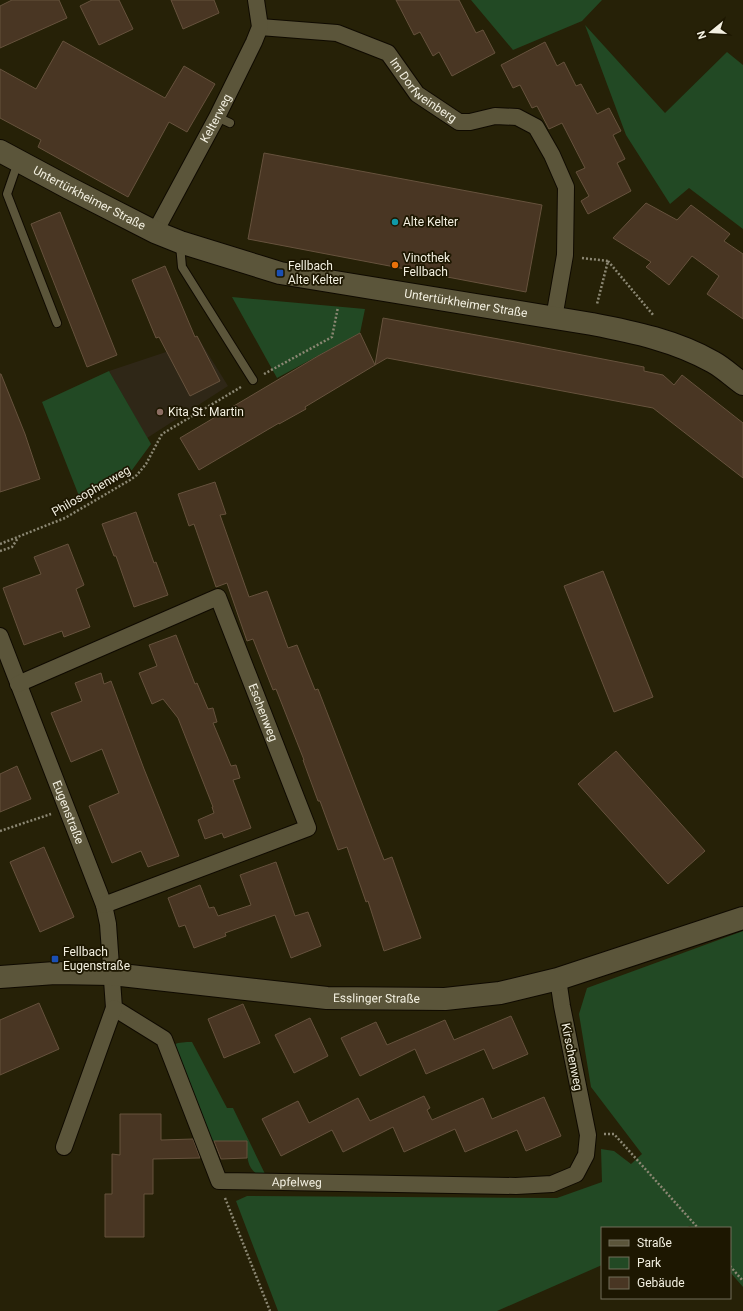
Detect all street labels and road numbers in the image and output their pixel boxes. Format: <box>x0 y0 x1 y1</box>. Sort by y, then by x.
street label: Im Dorfweinberg <box>387 55 459 125</box>
street label: Kelterweg <box>197 91 234 145</box>
street label: Untertürkheimer Straße <box>31 163 148 233</box>
street label: Untertürkheimer Straße <box>403 286 529 320</box>
street label: Philosophenweg <box>49 463 133 519</box>
street label: Eschenweg <box>245 681 281 743</box>
street label: Eugenstraße <box>50 778 87 846</box>
street label: Esslinger Straße <box>333 991 420 1006</box>
street label: Kirschenweg <box>559 1022 585 1092</box>
street label: Apfelweg <box>272 1175 322 1190</box>

